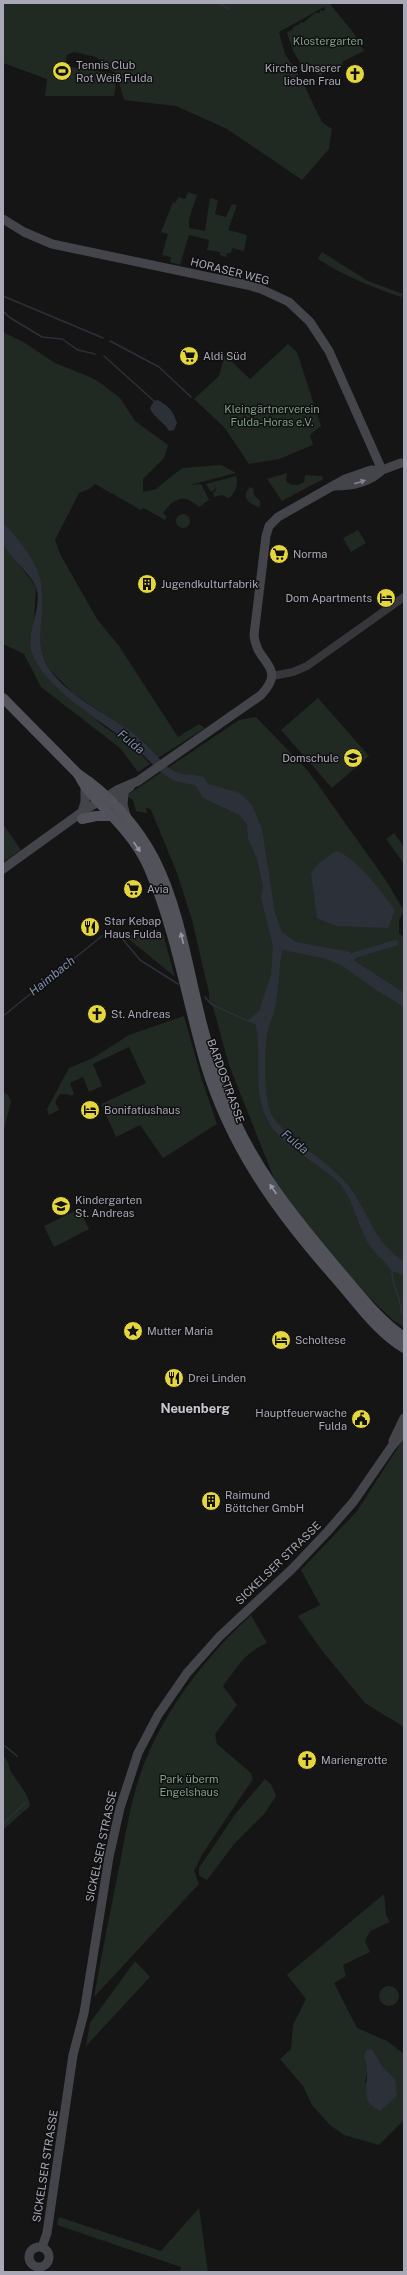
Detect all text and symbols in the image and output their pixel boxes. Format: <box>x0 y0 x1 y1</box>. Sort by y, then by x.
park label: Klostergarten <box>293 35 363 47</box>
place label: Tennis Club Rot Weiß Fulda <box>76 59 153 84</box>
sports icon: Tennis Club Rot Weiß Fulda <box>51 60 73 82</box>
place label: Kirche Unserer lieben Frau <box>265 62 341 87</box>
church icon: Kirche Unserer lieben Frau <box>344 63 366 85</box>
street label: HORASER WEG <box>189 255 271 287</box>
supermarket icon: Aldi Süd <box>178 345 200 367</box>
place label: Aldi Süd <box>203 350 246 362</box>
park label: Kleingärtnerverein Fulda-Horas e.V. <box>224 403 320 428</box>
one-way arrow <box>354 479 366 485</box>
supermarket icon: Norma <box>268 543 290 565</box>
place label: Norma <box>293 548 327 560</box>
building icon: Jugendkulturfabrik <box>136 573 158 595</box>
place label: Jugendkulturfabrik <box>161 578 258 590</box>
hotel icon: Dom Apartments <box>375 587 397 609</box>
place label: Dom Apartments <box>285 592 372 604</box>
water label: Fulda <box>115 727 147 757</box>
school or university icon: Domschule <box>342 747 364 769</box>
place label: Domschule <box>282 752 339 764</box>
one-way arrow <box>133 841 140 853</box>
supermarket icon: Avia <box>122 878 144 900</box>
place label: Avia <box>147 883 169 895</box>
place label: Star Kebap Haus Fulda <box>104 915 162 940</box>
restaurant icon: Star Kebap Haus Fulda <box>79 916 101 938</box>
one-way arrow <box>178 932 184 944</box>
water label: Haimbach <box>26 953 78 999</box>
church icon: St. Andreas <box>86 1003 108 1025</box>
place label: St. Andreas <box>111 1008 171 1020</box>
street label: BARDOSTRASSE <box>205 1037 247 1125</box>
hotel icon: Bonifatiushaus <box>79 1099 101 1121</box>
place label: Bonifatiushaus <box>104 1104 181 1116</box>
water label: Fulda <box>279 1127 311 1157</box>
one-way arrow <box>270 1183 277 1195</box>
place label: Kindergarten St. Andreas <box>75 1194 142 1219</box>
school or university icon: Kindergarten St. Andreas <box>50 1195 72 1217</box>
place icon: Mutter Maria <box>122 1320 144 1342</box>
place label: Mutter Maria <box>147 1325 213 1337</box>
hotel icon: Scholtese <box>270 1329 292 1351</box>
place label: Scholtese <box>295 1334 346 1346</box>
restaurant icon: Drei Linden <box>163 1367 185 1389</box>
place label: Drei Linden <box>188 1372 246 1384</box>
district label: Neuenberg <box>160 1401 230 1416</box>
place label: Hauptfeuerwache Fulda <box>255 1407 347 1432</box>
public building icon: Hauptfeuerwache Fulda <box>350 1408 372 1430</box>
place label: Raimund Böttcher GmbH <box>225 1489 304 1514</box>
building icon: Raimund Böttcher GmbH <box>200 1490 222 1512</box>
street label: SICKELSER STRASSE <box>233 1519 323 1607</box>
church icon: Mariengrotte <box>296 1749 318 1771</box>
place label: Mariengrotte <box>321 1754 388 1766</box>
park label: Park überm Engelshaus <box>159 1773 219 1798</box>
street label: SICKELSER STRASSE <box>83 1789 119 1903</box>
street label: SICKELSER STRASSE <box>30 2109 60 2223</box>

